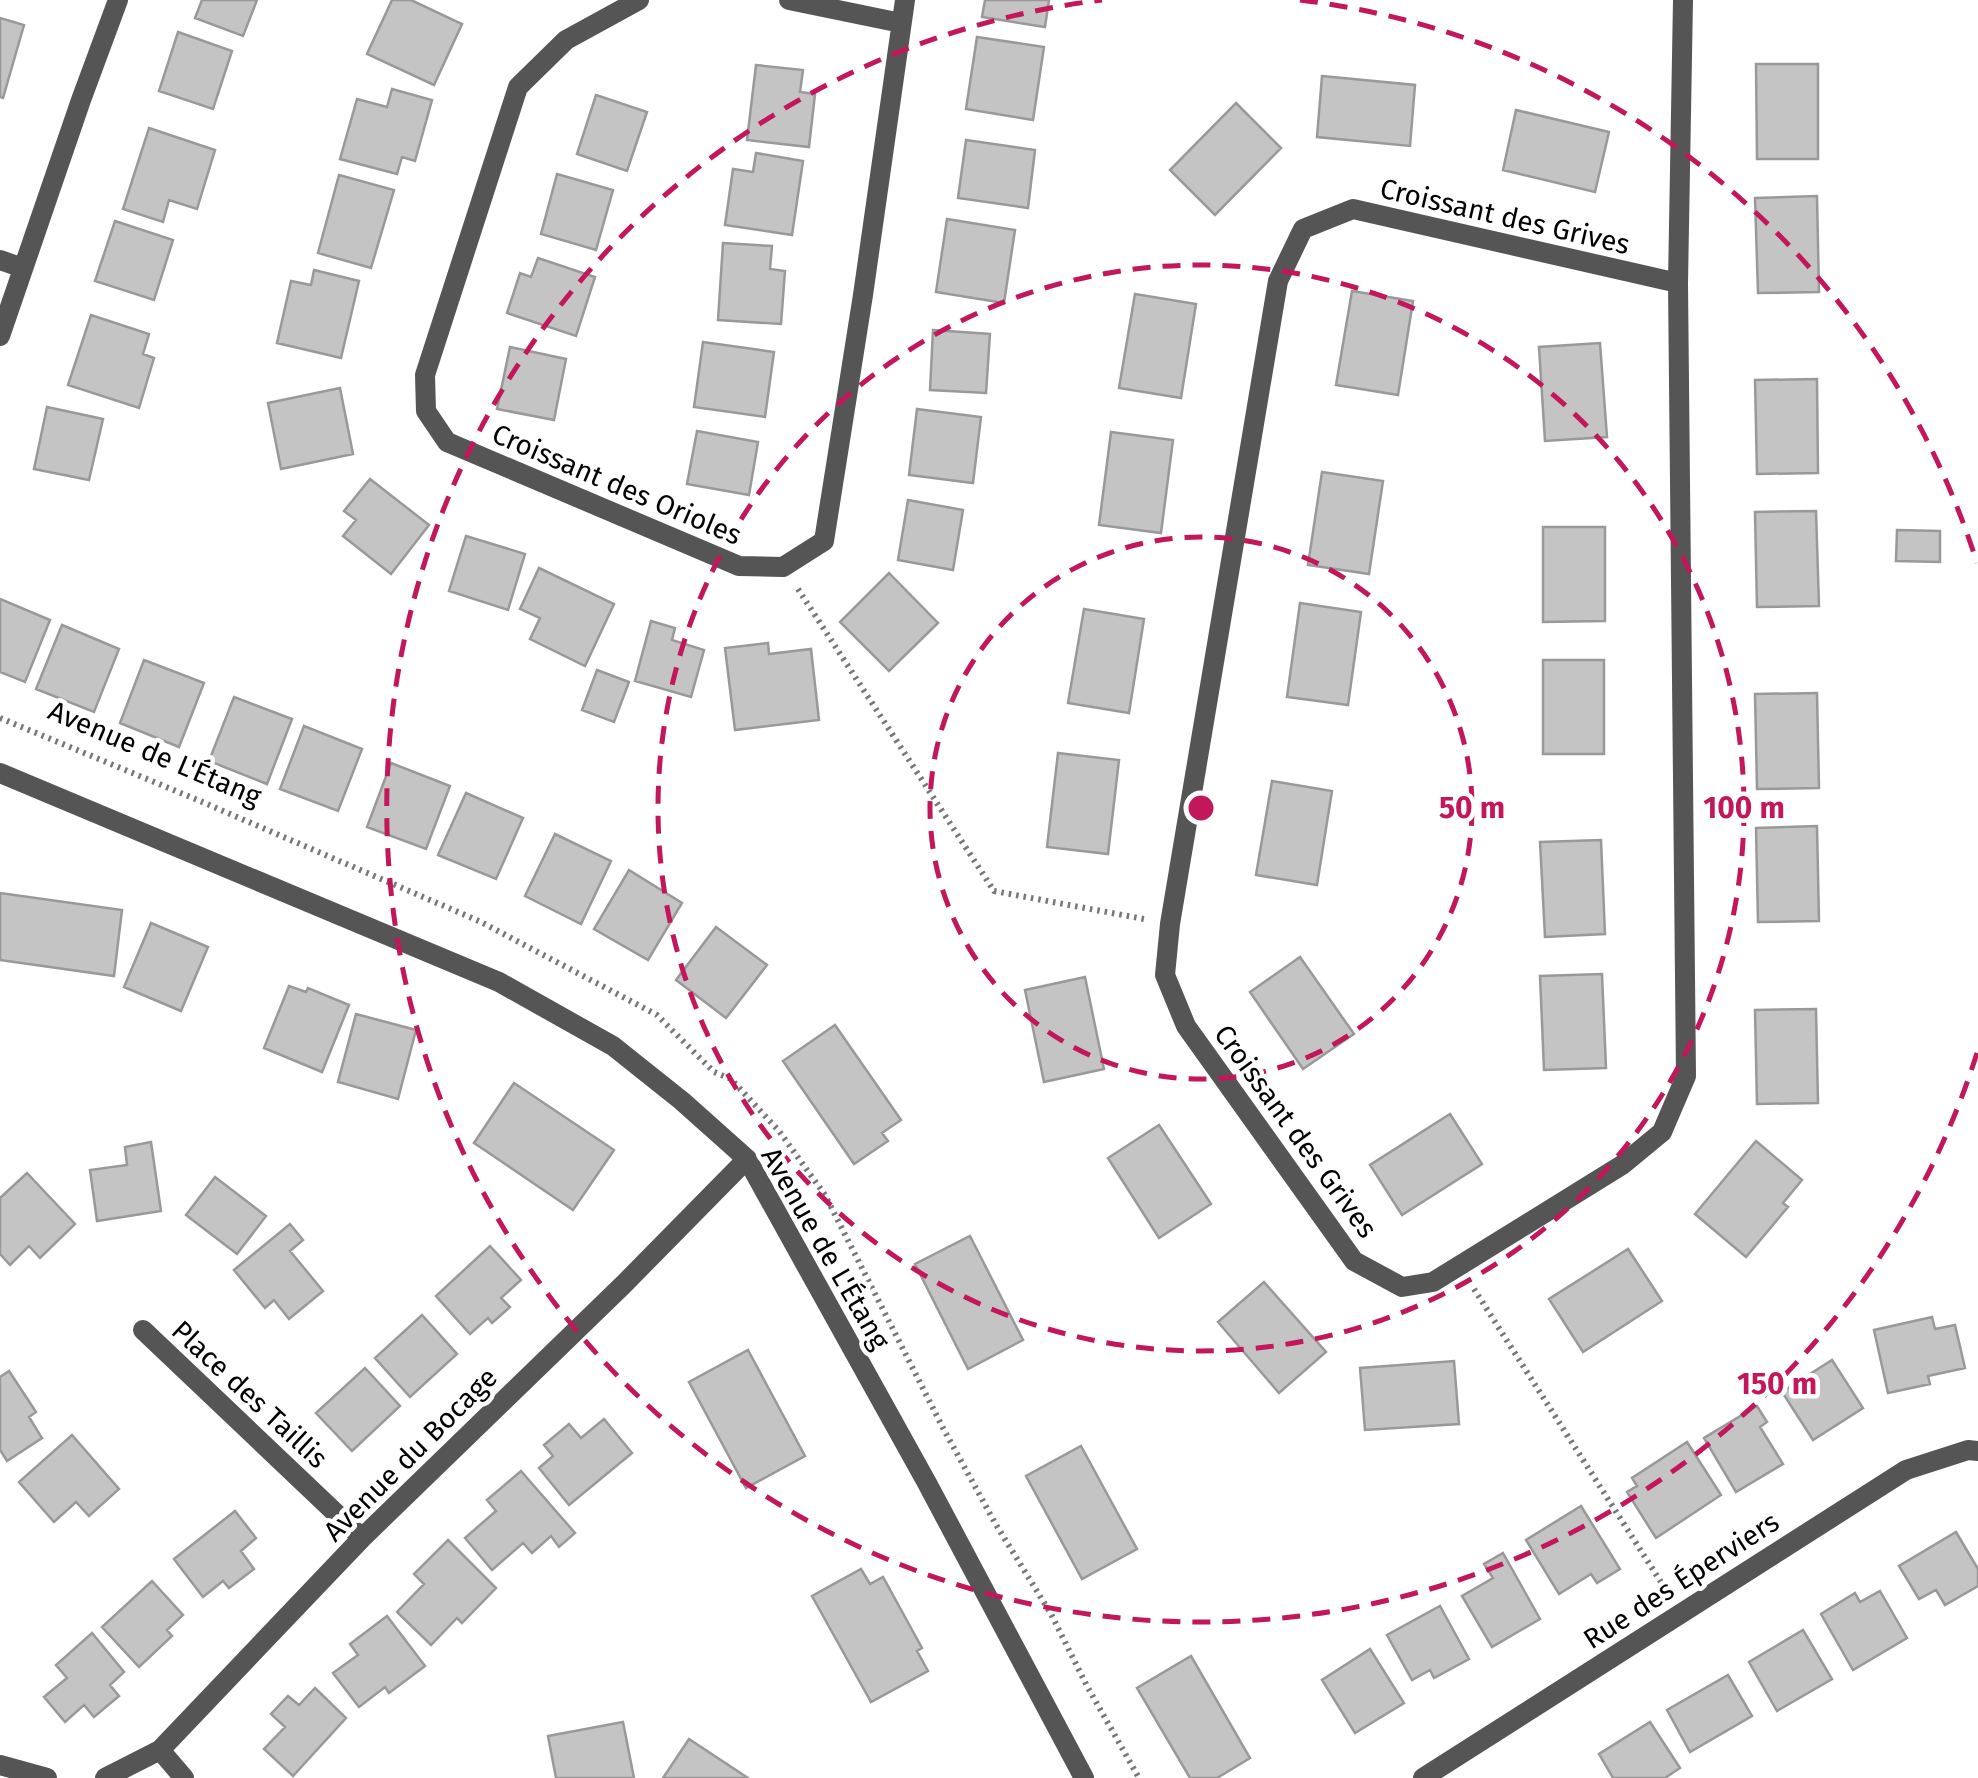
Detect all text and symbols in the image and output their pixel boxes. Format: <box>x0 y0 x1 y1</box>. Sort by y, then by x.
street label: Croissant des Grives <box>1377 172 1633 261</box>
street label: Croissant des Orioles <box>487 417 746 552</box>
street label: Avenue de L'Étang <box>44 694 266 813</box>
centre of rings <box>1183 790 1219 826</box>
text: 50 m <box>1439 790 1505 826</box>
text: 100 m <box>1703 790 1785 826</box>
street label: Croissant des Grives <box>1207 1018 1384 1244</box>
street label: Avenue de L'Étang <box>754 1141 897 1355</box>
street label: Place des Taillis <box>165 1314 334 1475</box>
street label: Avenue du Bocage <box>317 1361 504 1548</box>
text: 150 m <box>1737 1366 1817 1402</box>
street label: Rue des Éperviers <box>1577 1505 1785 1656</box>

